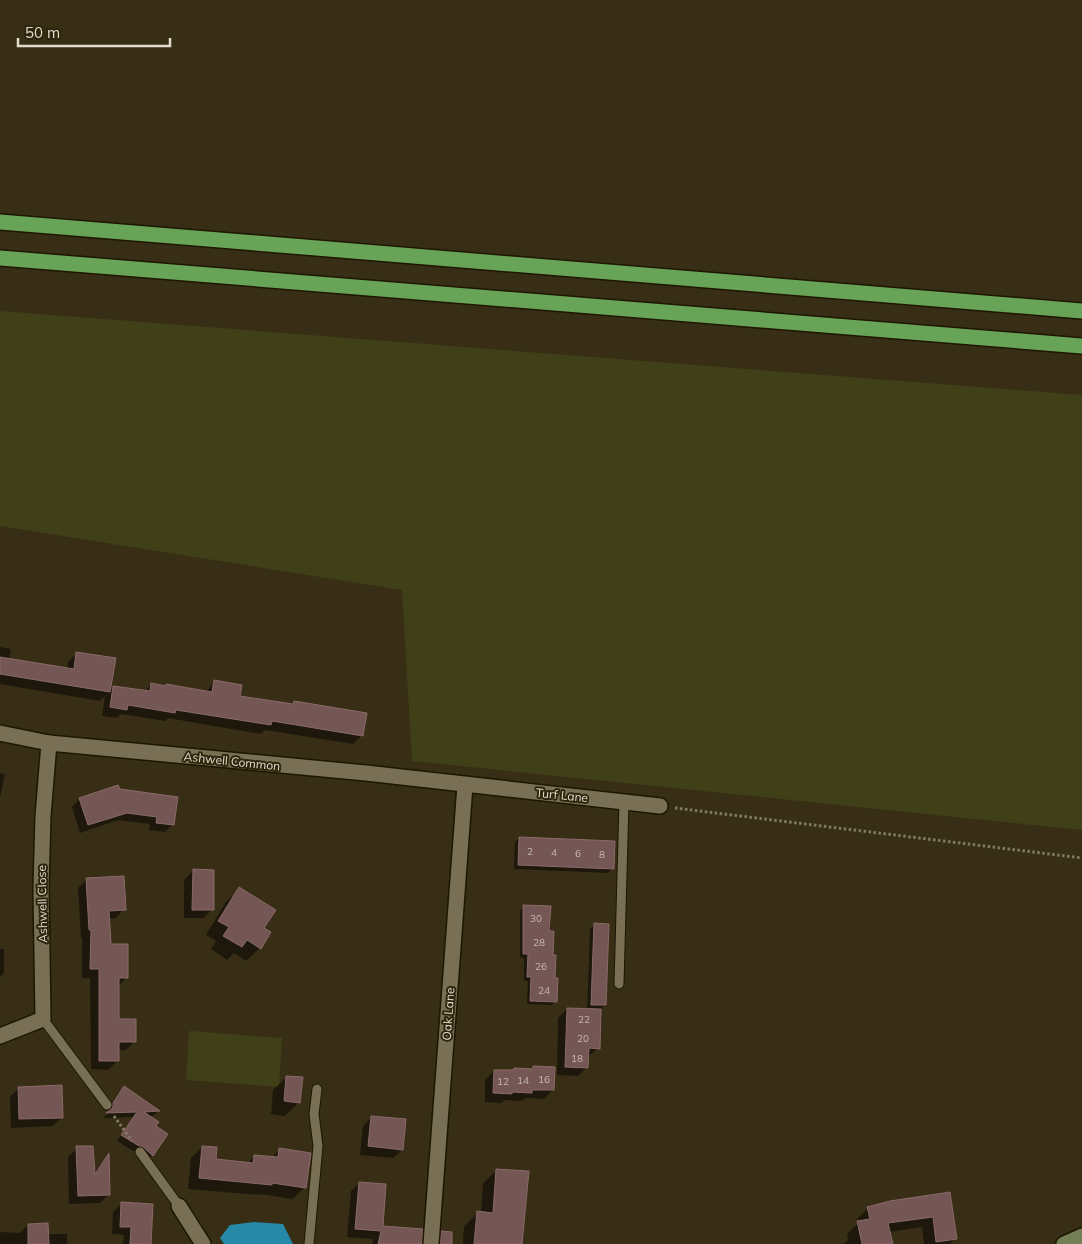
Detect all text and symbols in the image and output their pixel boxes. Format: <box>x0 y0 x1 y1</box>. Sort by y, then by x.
scale bar <box>18 15 170 47</box>
text: 50 m <box>25 23 60 42</box>
street label: Ashwell Common <box>183 748 281 774</box>
street label: Turf Lane <box>535 785 589 805</box>
house number: 2 <box>527 845 533 858</box>
house number: 4 <box>551 846 557 859</box>
house number: 6 <box>575 847 581 860</box>
house number: 8 <box>599 848 605 861</box>
street label: Ashwell Close <box>34 865 50 943</box>
house number: 30 <box>530 912 542 925</box>
house number: 28 <box>533 936 545 949</box>
house number: 26 <box>535 960 547 973</box>
house number: 24 <box>538 984 550 997</box>
street label: Oak Lane <box>439 987 457 1041</box>
house number: 22 <box>578 1013 590 1026</box>
house number: 20 <box>577 1032 589 1045</box>
house number: 18 <box>571 1052 583 1065</box>
house number: 16 <box>538 1073 550 1086</box>
house number: 14 <box>517 1074 529 1087</box>
house number: 12 <box>497 1075 509 1088</box>

